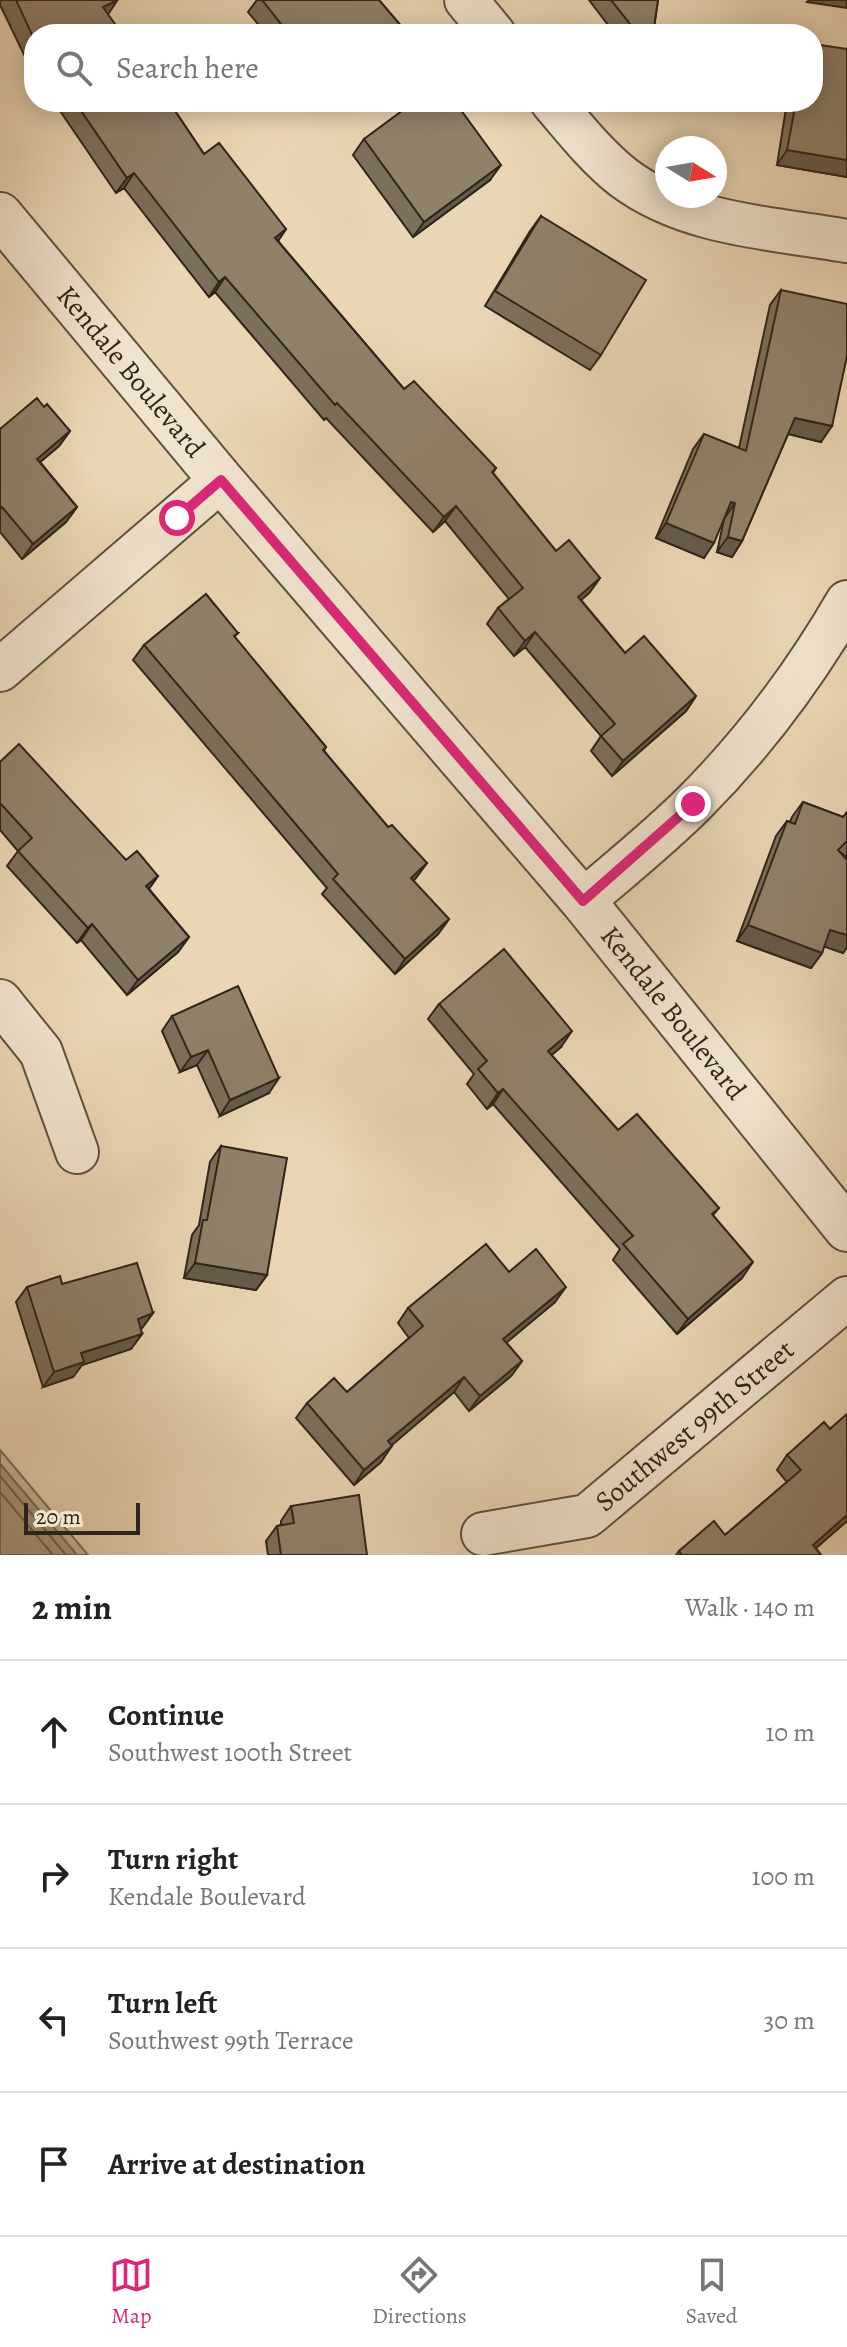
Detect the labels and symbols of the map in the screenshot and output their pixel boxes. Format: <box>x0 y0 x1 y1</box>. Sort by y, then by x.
north arrow <box>655 136 727 208</box>
street label: Kendale Boulevard <box>48 278 214 466</box>
route start <box>159 500 195 536</box>
route end <box>675 786 711 822</box>
street label: Kendale Boulevard <box>591 918 755 1109</box>
street label: Southwest 99th Street <box>587 1331 802 1520</box>
scale bar <box>24 1499 140 1535</box>

